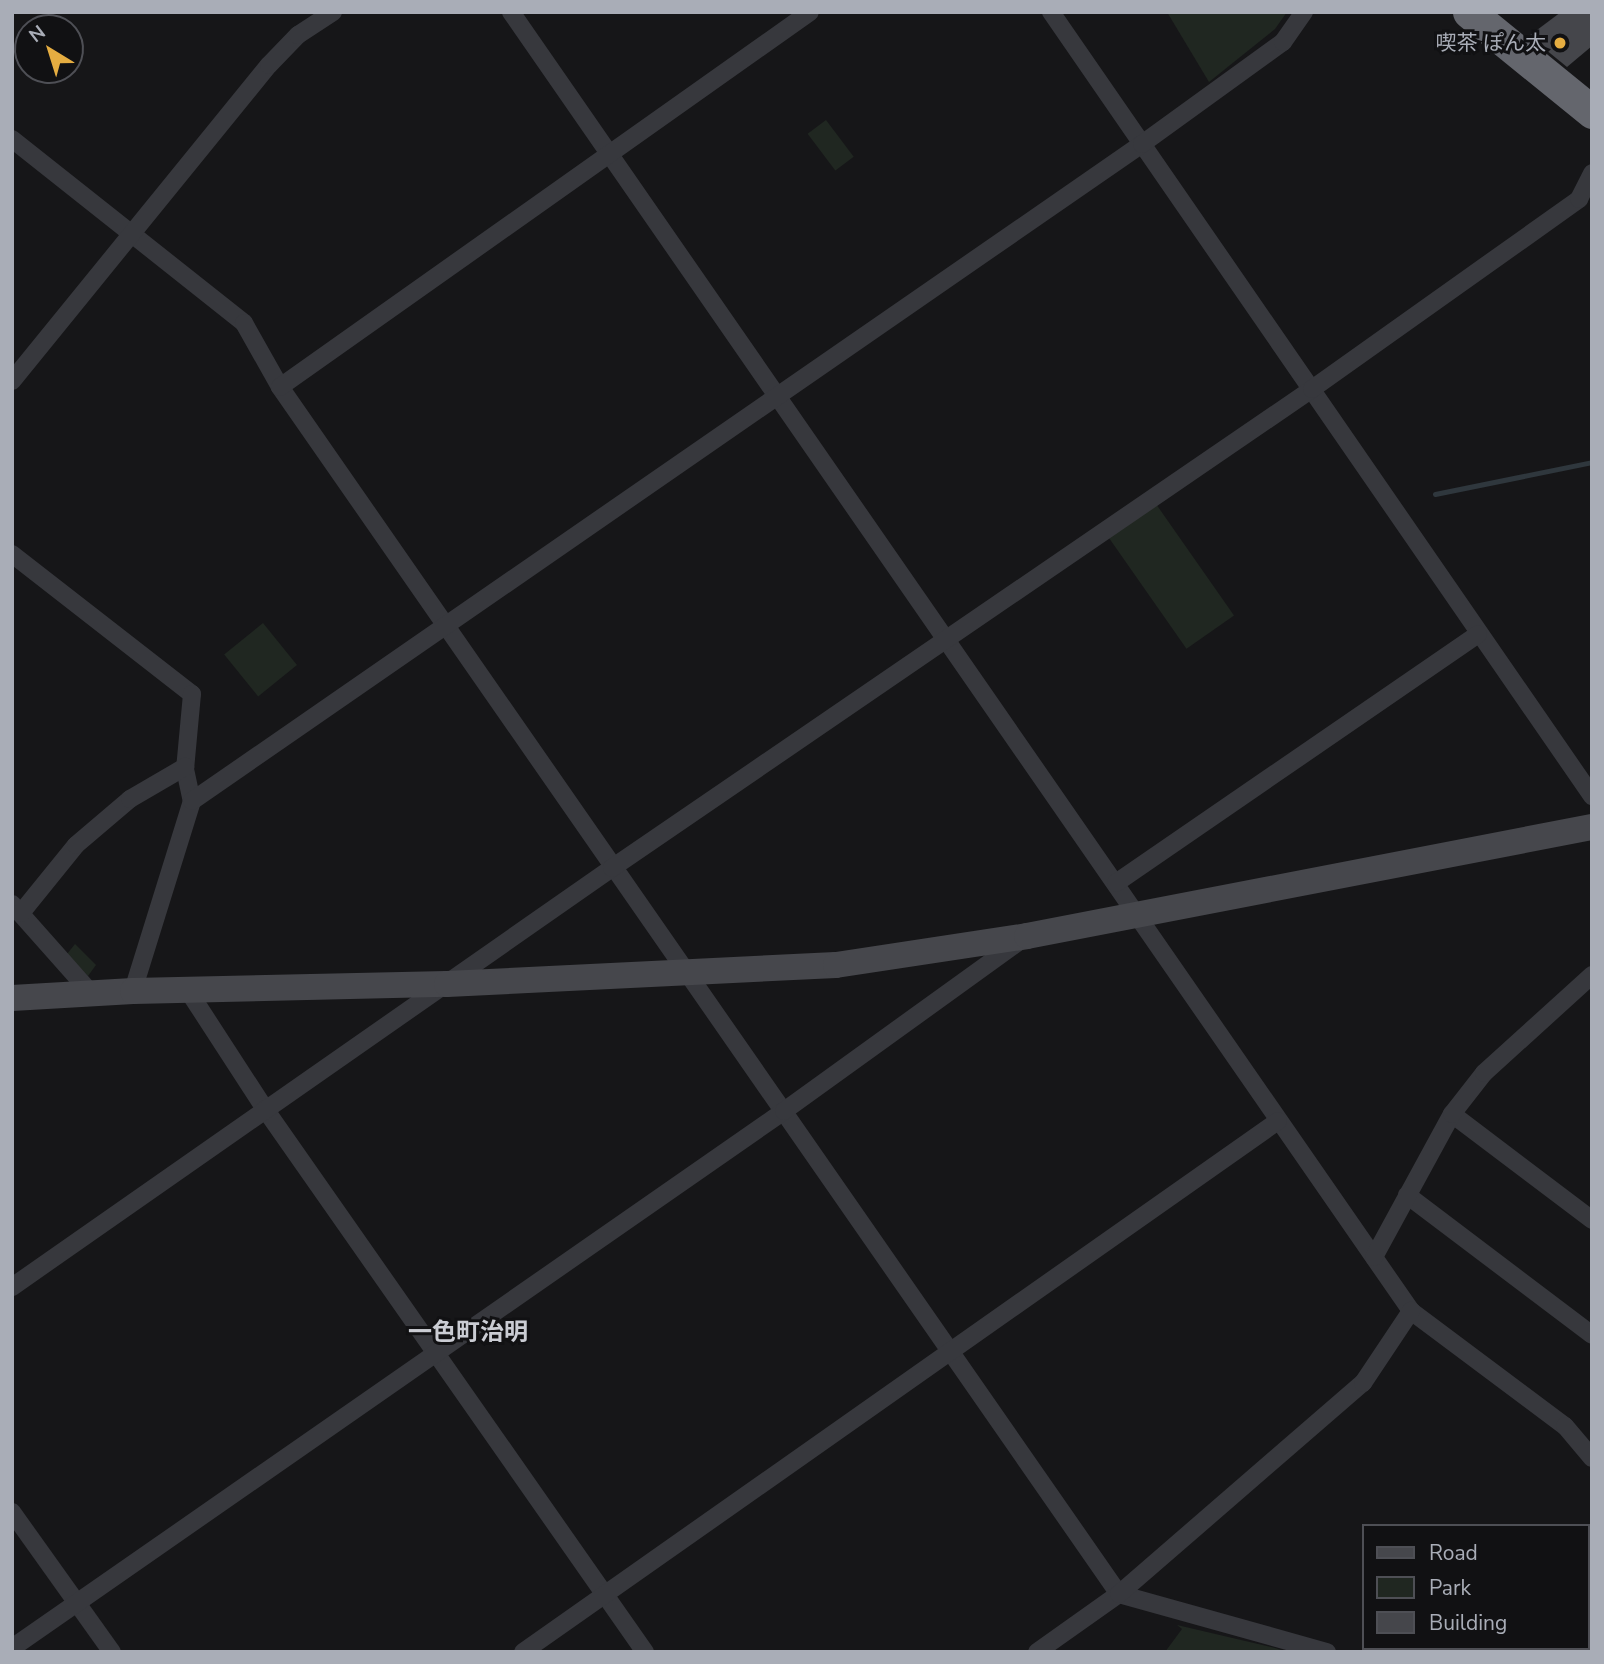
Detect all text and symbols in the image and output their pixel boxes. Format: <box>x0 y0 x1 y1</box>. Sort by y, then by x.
north arrow <box>14 14 84 84</box>
text: N <box>24 19 51 49</box>
place label: 喫茶 ぽん太 <box>1436 30 1546 56</box>
marker: 喫茶 ぽん太 <box>1552 35 1568 51</box>
district label: 一色町治明 <box>408 1319 528 1347</box>
legend <box>1362 1524 1590 1650</box>
text: Road <box>1429 1539 1478 1567</box>
text: Park <box>1429 1574 1471 1602</box>
text: Building <box>1429 1609 1507 1637</box>

